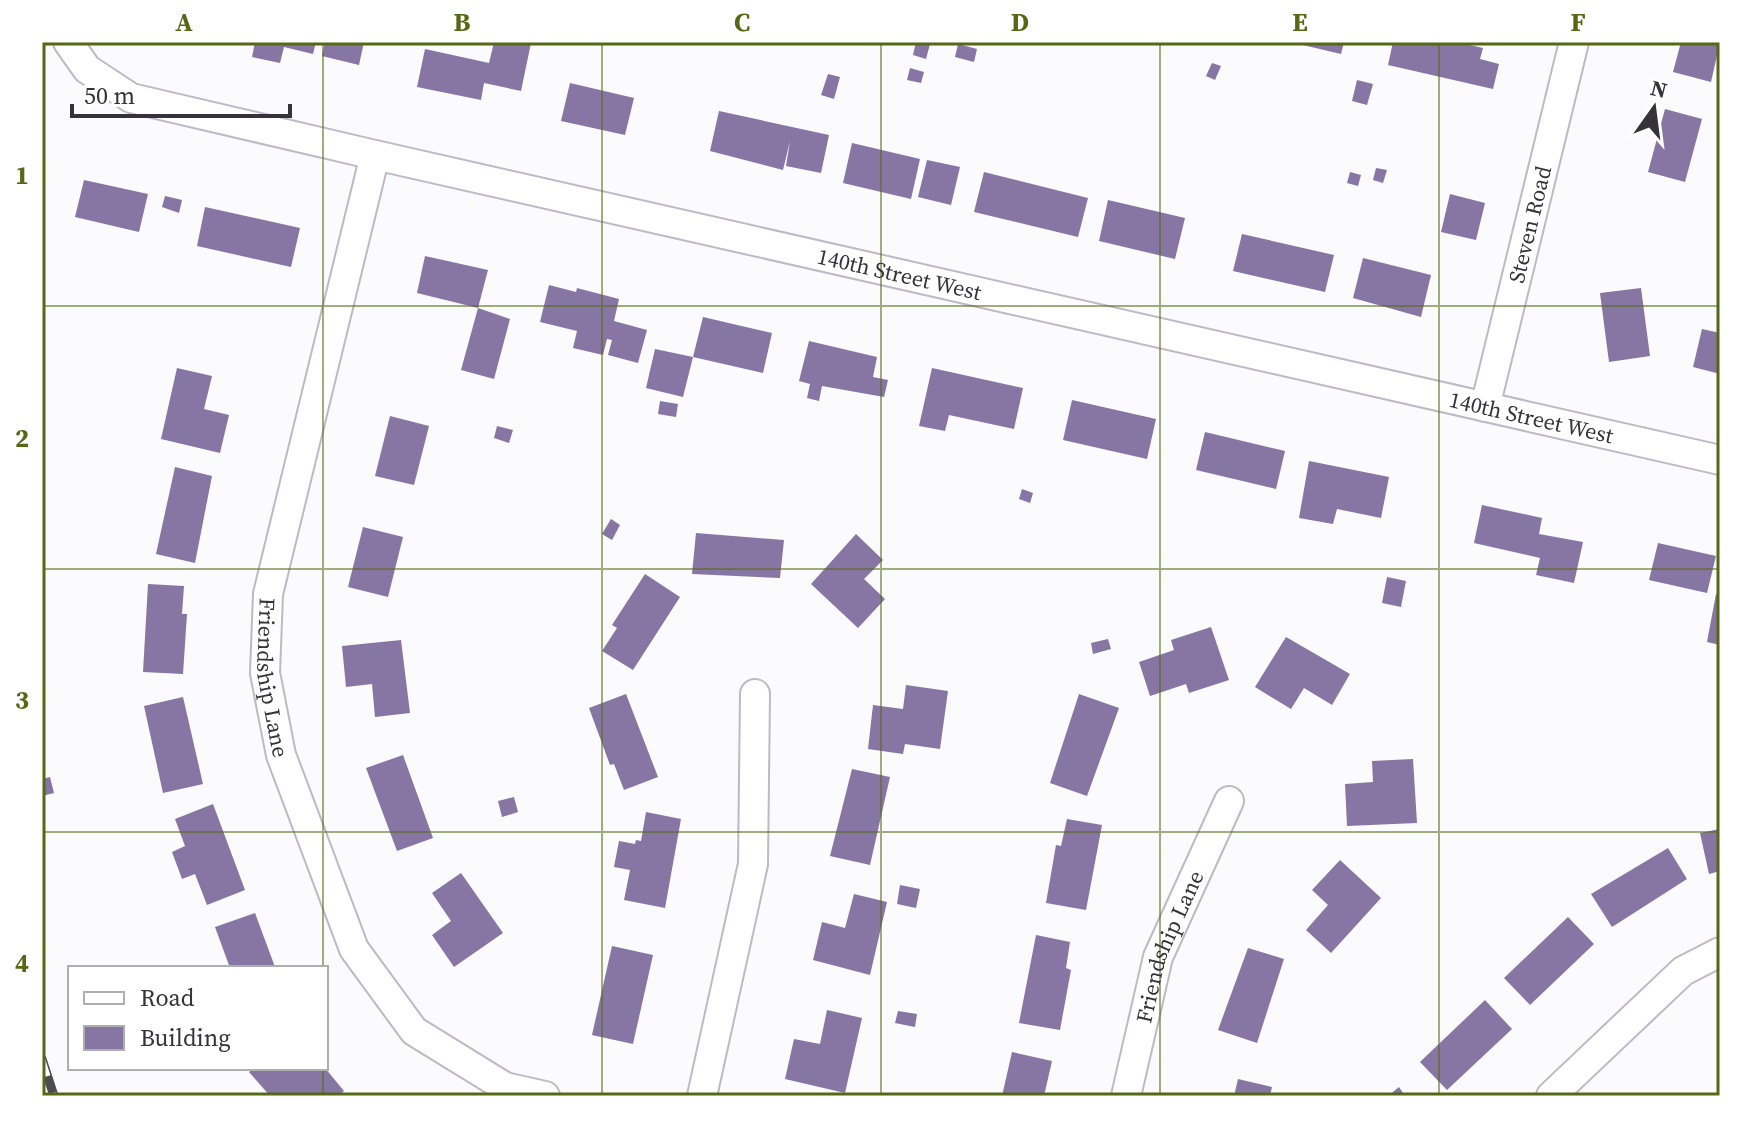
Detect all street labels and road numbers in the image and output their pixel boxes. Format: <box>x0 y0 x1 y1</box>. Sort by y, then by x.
street label: Steven Road <box>1501 162 1558 286</box>
street label: 140th Street West <box>814 241 985 307</box>
street label: 140th Street West <box>1446 384 1617 451</box>
street label: Friendship Lane <box>250 597 296 760</box>
street label: Friendship Lane <box>1128 865 1211 1026</box>

